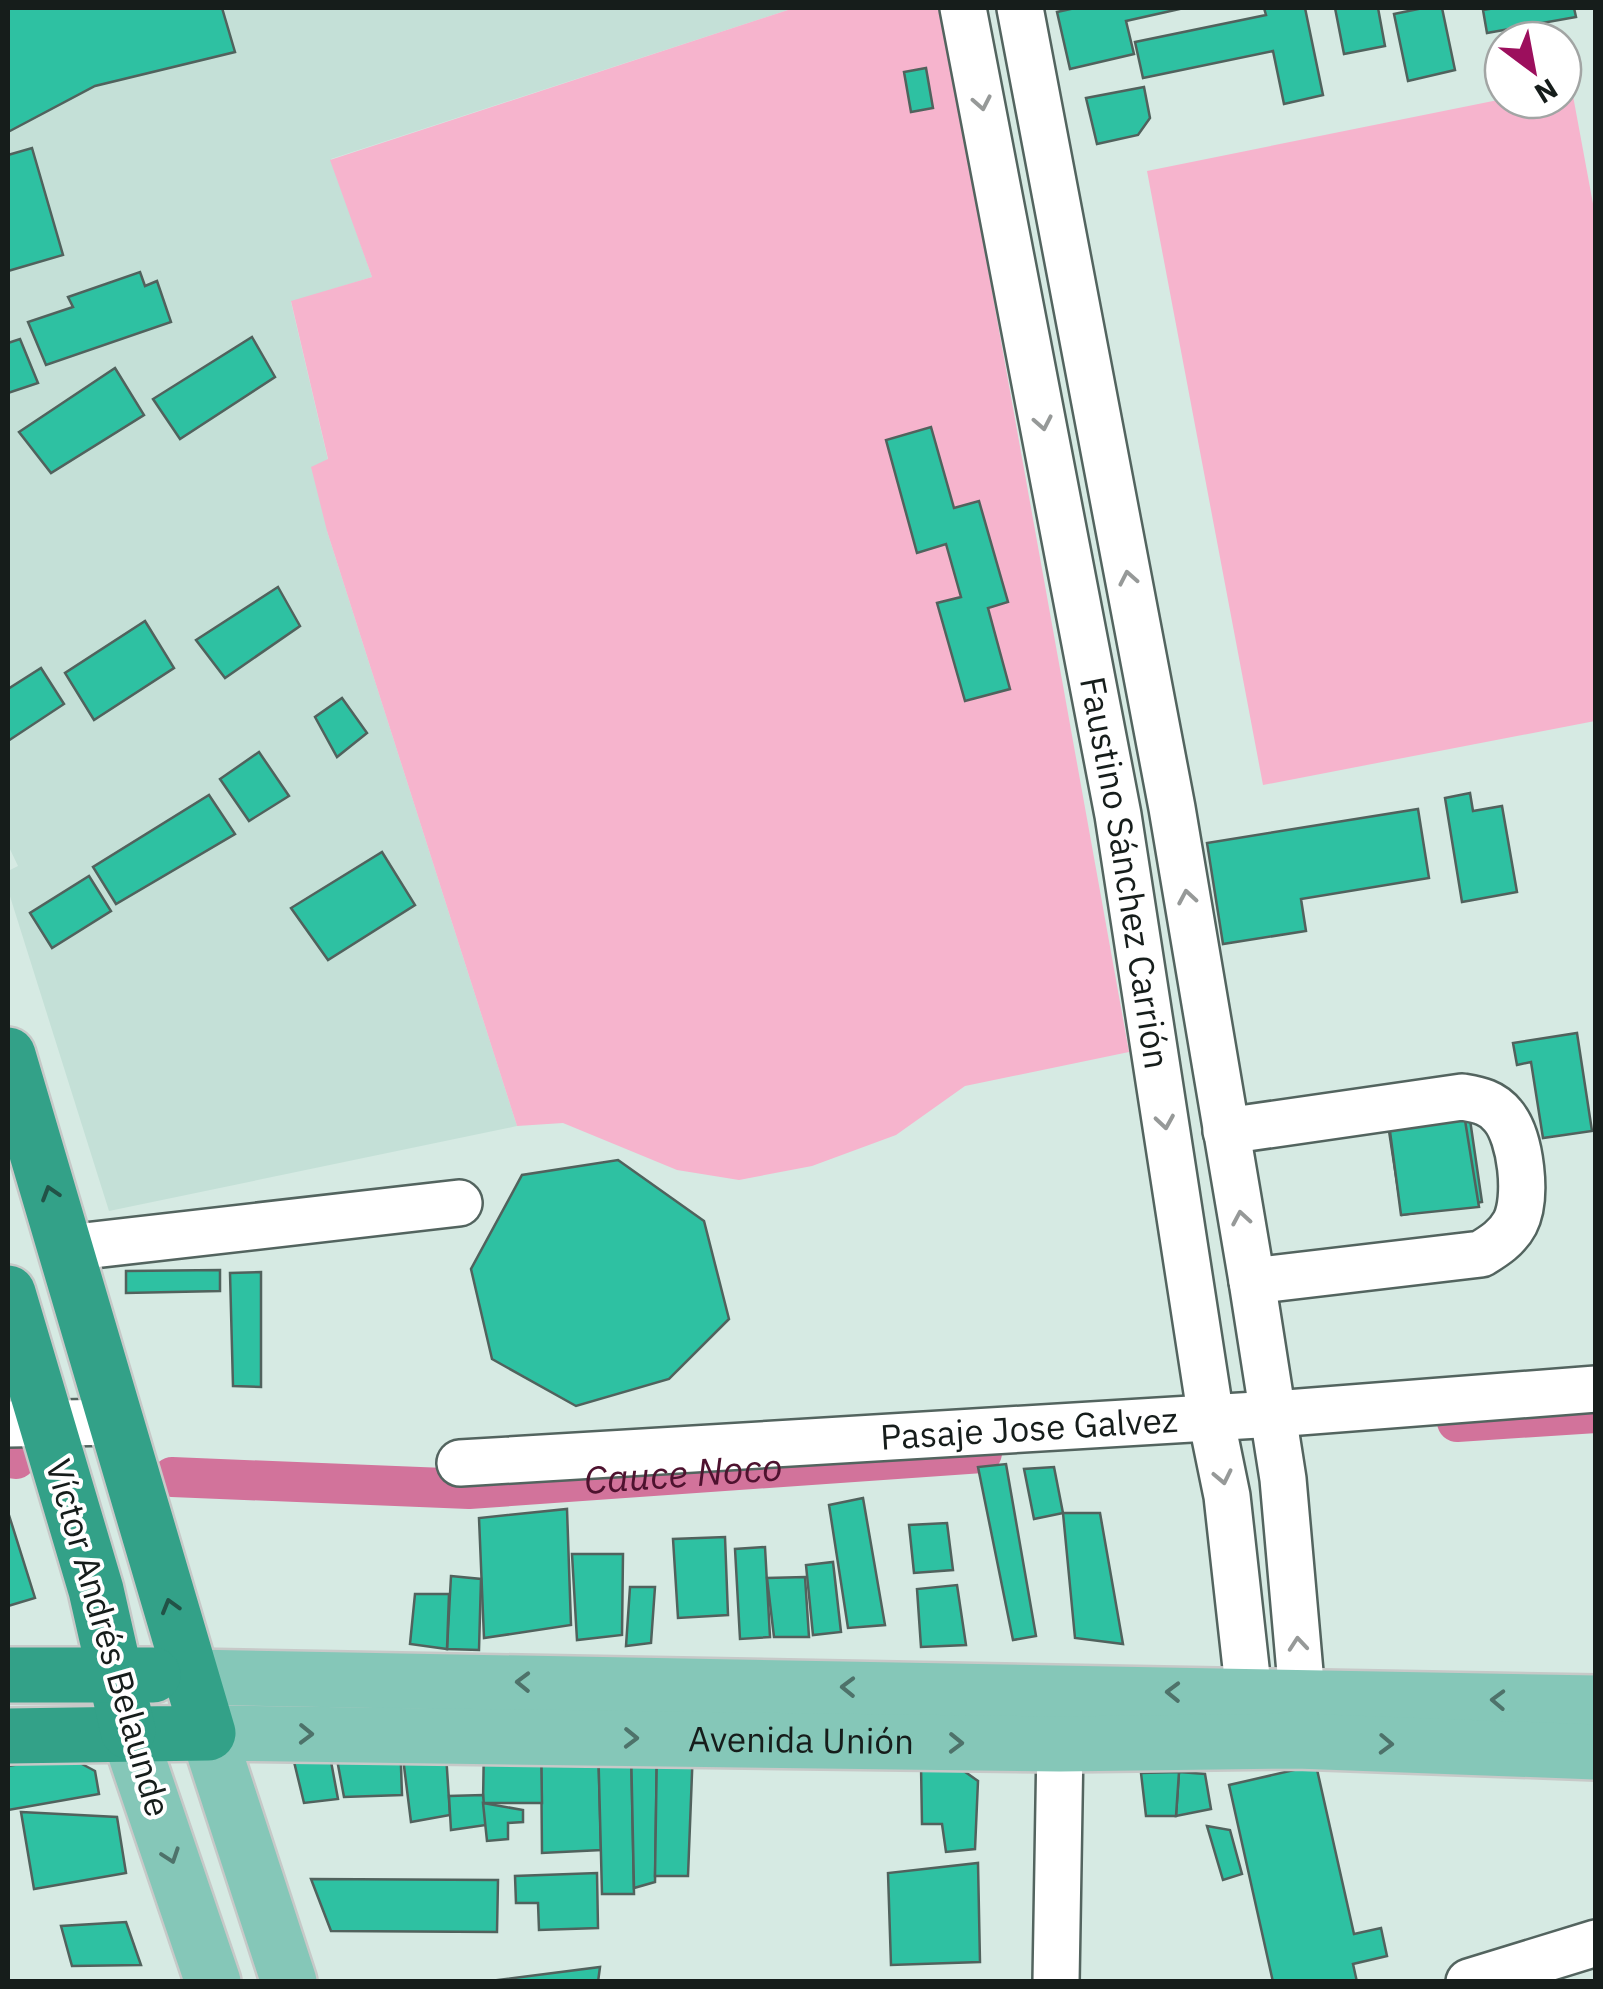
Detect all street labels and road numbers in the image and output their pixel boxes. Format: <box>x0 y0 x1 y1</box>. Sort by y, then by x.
street label: Faustino Sánchez Carrión <box>1070 673 1181 1072</box>
street label: Pasaje Jose Galvez <box>879 1396 1179 1460</box>
street label: Víctor Andrés Belaunde <box>36 1454 182 1822</box>
street label: Avenida Unión <box>688 1715 914 1764</box>

